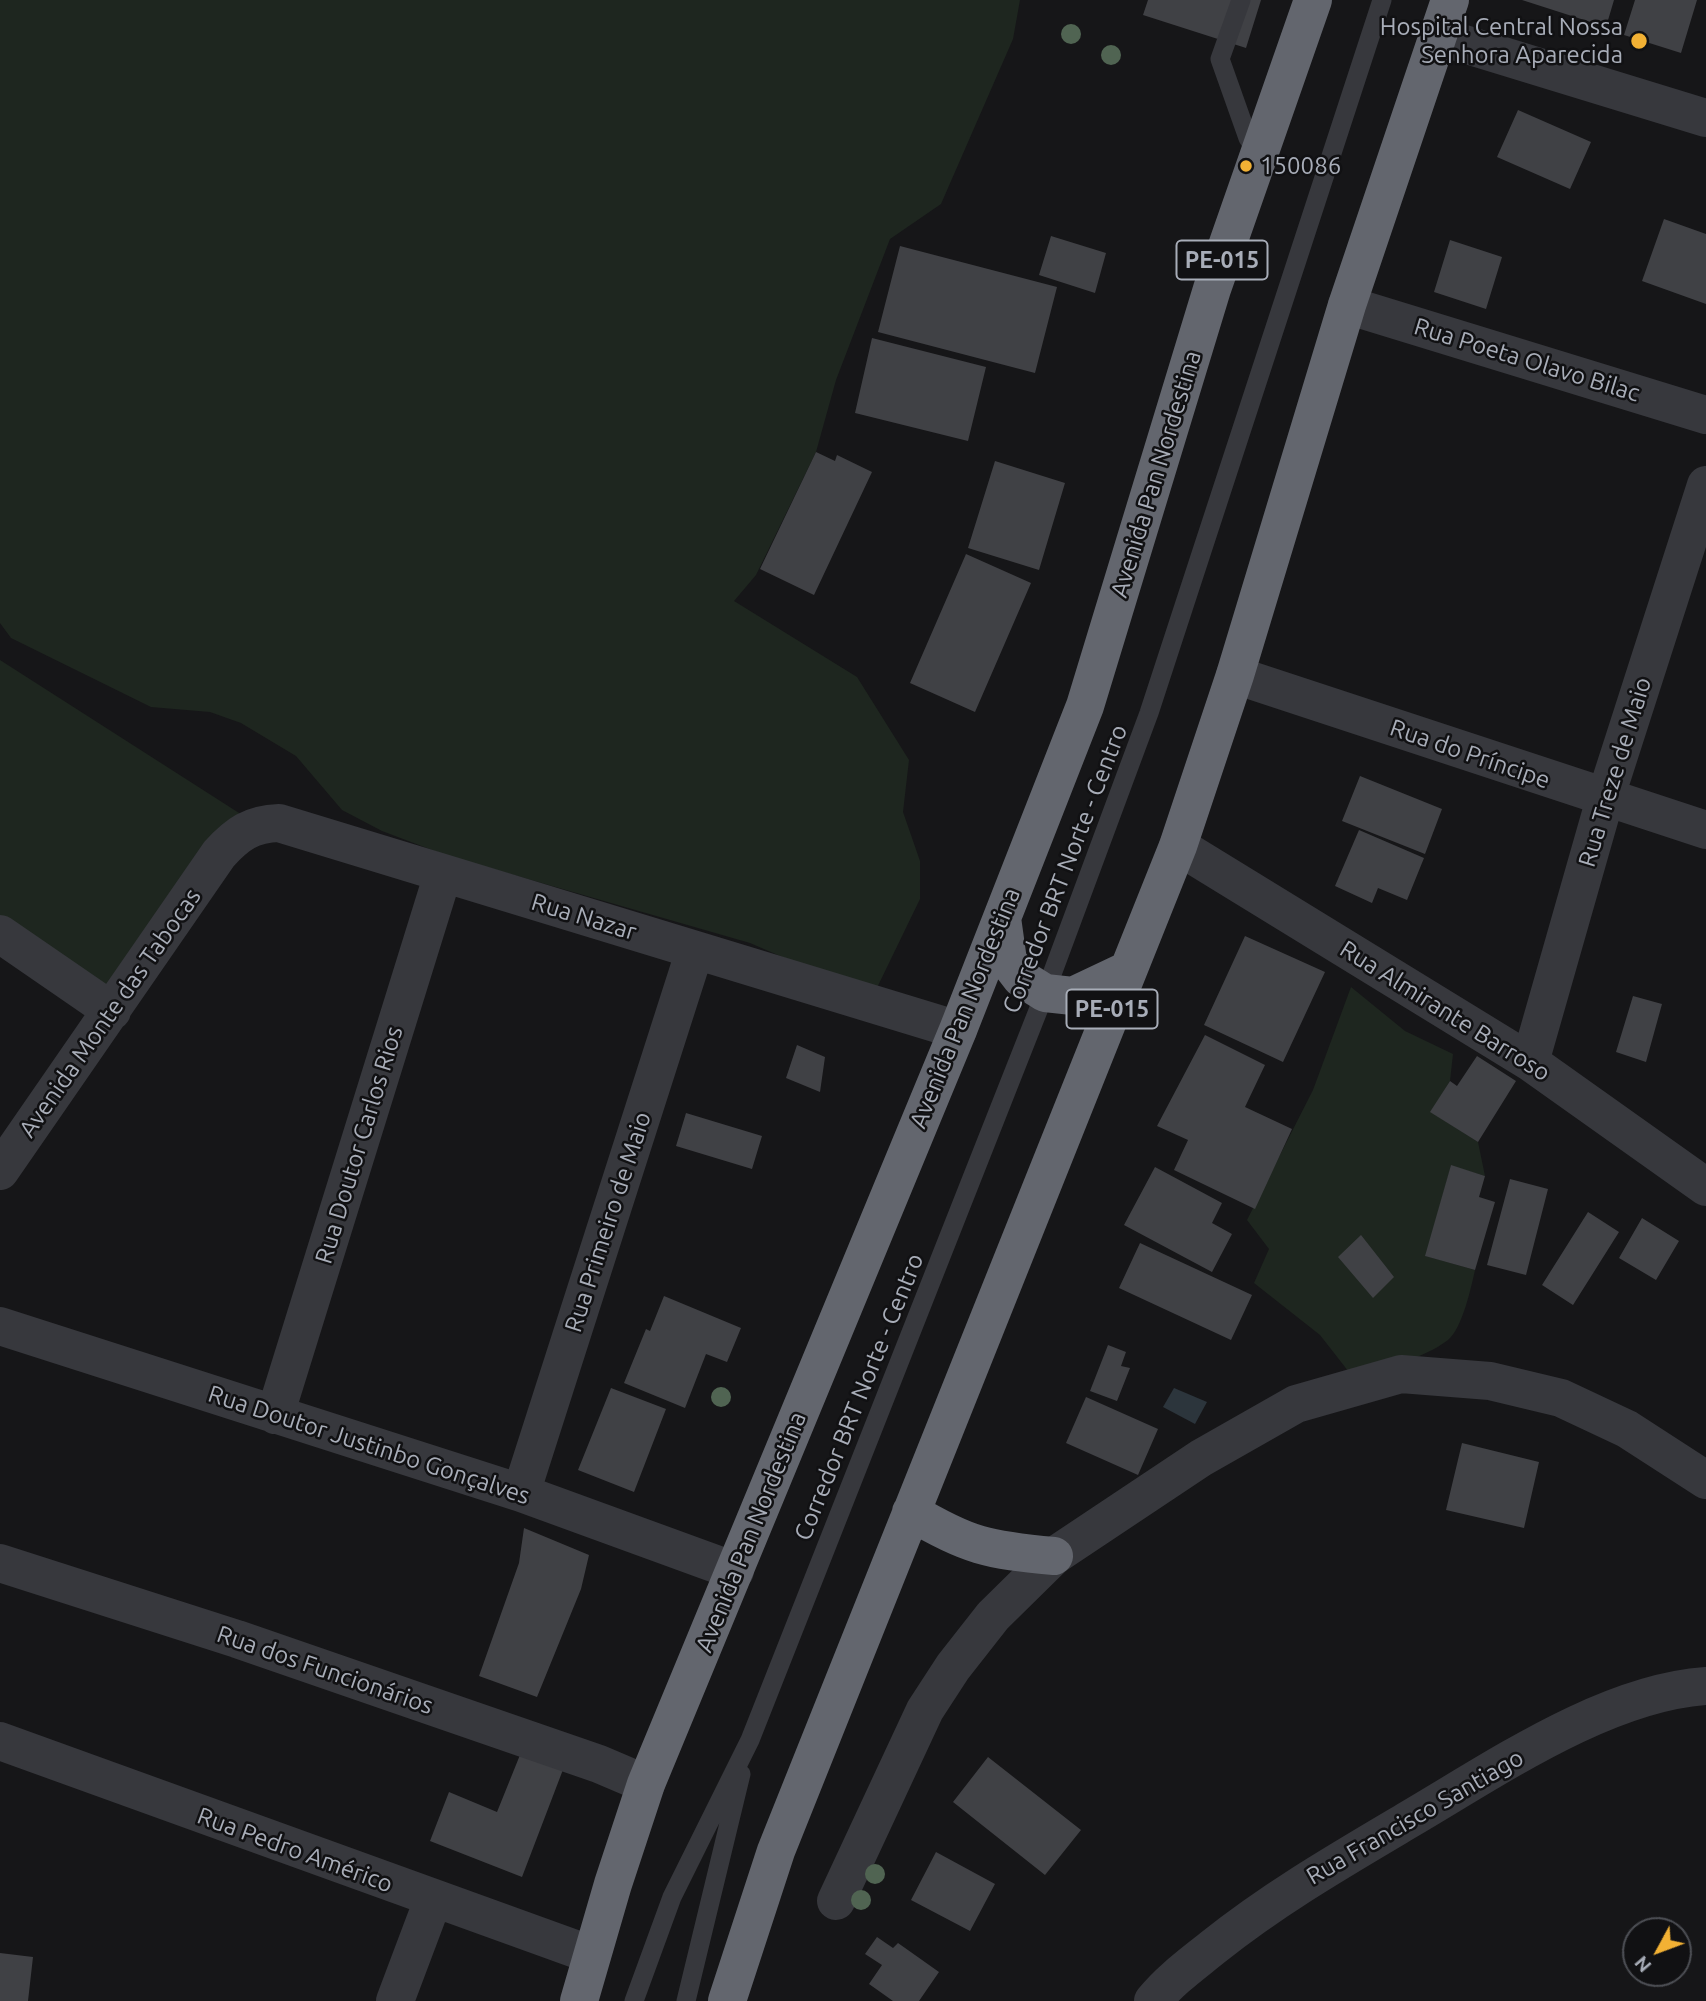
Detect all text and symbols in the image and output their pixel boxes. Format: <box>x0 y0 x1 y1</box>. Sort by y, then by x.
place label: Hospital Central Nossa Senhora Aparecida <box>1380 13 1623 69</box>
marker: Hospital Central Nossa Senhora Aparecida <box>1629 31 1649 51</box>
place label: 150086 <box>1260 152 1341 180</box>
marker: 150086 <box>1238 158 1254 174</box>
road number: PE-015 <box>1176 241 1268 280</box>
street label: Rua Poeta Olavo Bilac <box>1411 312 1643 408</box>
street label: Avenida Pan Nordestina <box>1105 347 1207 601</box>
street label: Rua Treze de Maio <box>1572 674 1658 870</box>
street label: Rua do Príncipe <box>1386 713 1554 795</box>
street label: Corredor BRT Norte - Centro <box>997 721 1133 1017</box>
street label: Avenida Monte das Tabocas <box>13 883 207 1143</box>
street label: Avenida Pan Nordestina <box>904 884 1026 1132</box>
street label: Rua Nazar <box>528 887 640 947</box>
street label: Rua Almirante Barroso <box>1335 935 1555 1087</box>
road number: PE-015 <box>1066 990 1158 1028</box>
street label: Rua Doutor Carlos Rios <box>309 1023 409 1267</box>
street label: Rua Primeiro de Maio <box>559 1108 657 1336</box>
street label: Corredor BRT Norte - Centro <box>788 1249 930 1545</box>
street label: Rua Doutor Justinbo Gonçalves <box>205 1379 533 1511</box>
street label: Avenida Pan Nordestina <box>690 1408 812 1656</box>
street label: Rua dos Funcionários <box>213 1619 437 1721</box>
street label: Rua Francisco Santiago <box>1301 1743 1529 1891</box>
street label: Rua Pedro Américo <box>193 1801 397 1899</box>
north arrow <box>1622 1917 1692 1987</box>
text: N <box>1630 1952 1656 1977</box>

